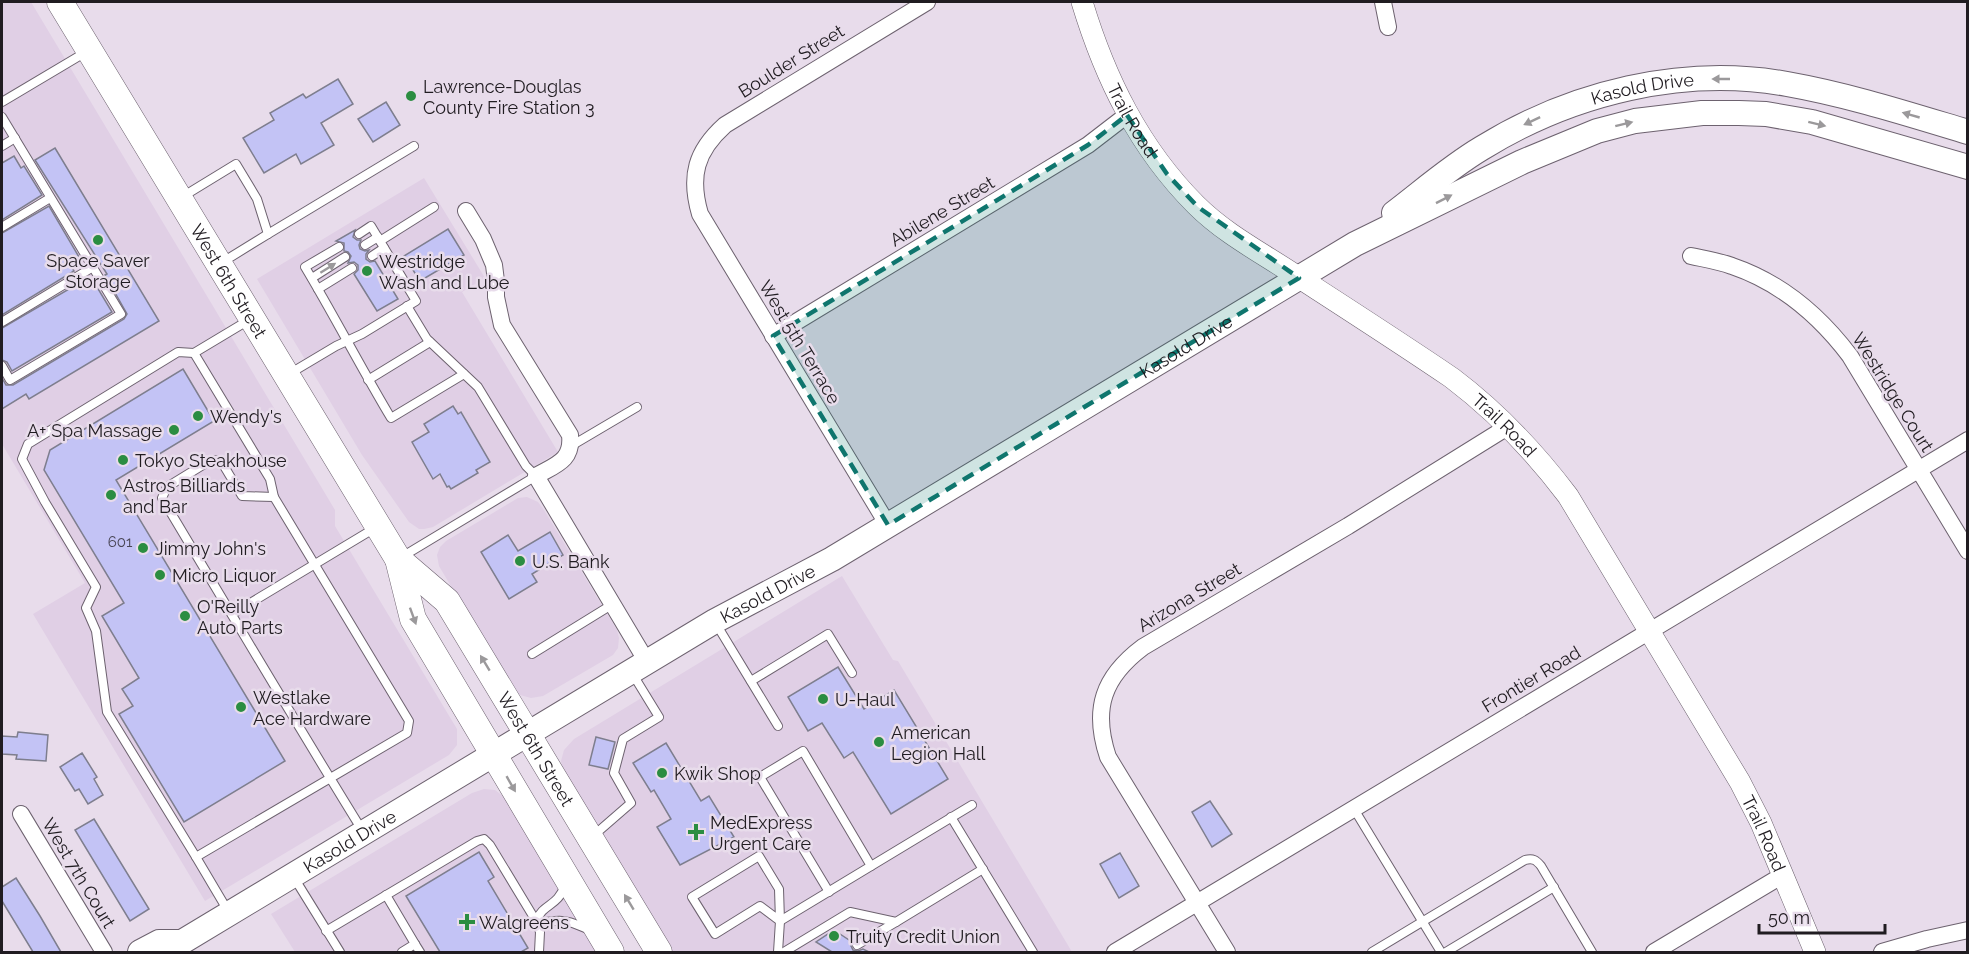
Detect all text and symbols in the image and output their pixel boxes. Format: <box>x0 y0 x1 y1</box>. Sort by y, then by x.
street label: Boulder Street <box>734 20 848 102</box>
street label: Kasold Drive <box>1588 68 1695 108</box>
one-way arrow <box>1711 74 1730 84</box>
place label: Lawrence-Douglas County Fire Station 3 <box>423 76 595 118</box>
street label: Trail Road <box>1104 80 1162 161</box>
marker: Lawrence-Douglas County Fire Station 3 <box>404 89 418 103</box>
one-way arrow <box>1902 110 1920 119</box>
one-way arrow <box>1522 116 1540 126</box>
one-way arrow <box>1615 119 1633 129</box>
one-way arrow <box>1808 119 1826 129</box>
street label: Abilene Street <box>886 172 998 250</box>
one-way arrow <box>1436 194 1453 204</box>
street label: West 6th Street <box>187 220 272 341</box>
marker: Space Saver Storage <box>91 233 105 247</box>
place label: Space Saver Storage <box>46 250 150 292</box>
place label: Westridge Wash and Lube <box>379 251 510 293</box>
one-way arrow <box>320 262 337 273</box>
marker: Westridge Wash and Lube <box>360 264 374 278</box>
street label: West 5th Terrace <box>755 277 845 408</box>
street label: Kasold Drive <box>1136 310 1236 382</box>
street label: Westridge Court <box>1848 328 1938 456</box>
street label: Trail Road <box>1468 389 1541 461</box>
place label: Wendy's <box>210 406 282 427</box>
marker: Wendy's <box>191 409 205 423</box>
place label: A+ Spa Massage <box>27 420 162 441</box>
marker: A+ Spa Massage <box>167 423 181 437</box>
place label: Tokyo Steakhouse <box>135 450 287 471</box>
marker: Tokyo Steakhouse <box>116 453 130 467</box>
place label: Astros Billiards and Bar <box>123 475 245 517</box>
marker: Astros Billiards and Bar <box>104 488 118 502</box>
house number: 601 <box>108 533 133 551</box>
place label: Jimmy John's <box>155 538 266 559</box>
marker: Jimmy John's <box>136 541 150 555</box>
place label: U.S. Bank <box>532 551 610 572</box>
marker: U.S. Bank <box>513 554 527 568</box>
street label: Arizona Street <box>1134 558 1244 636</box>
street label: Kasold Drive <box>716 559 819 627</box>
place label: Micro Liquor <box>172 565 277 586</box>
marker: Micro Liquor <box>153 568 167 582</box>
place label: O'Reilly Auto Parts <box>197 596 283 638</box>
one-way arrow <box>409 607 419 625</box>
marker: O'Reilly Auto Parts <box>178 609 192 623</box>
street label: Frontier Road <box>1478 641 1584 717</box>
one-way arrow <box>479 655 490 671</box>
place label: Westlake Ace Hardware <box>253 687 371 729</box>
street label: West 6th Street <box>494 688 579 809</box>
place label: U-Haul <box>835 689 895 710</box>
marker: U-Haul <box>816 692 830 706</box>
marker: Westlake Ace Hardware <box>234 700 248 714</box>
place label: American Legion Hall <box>891 722 986 764</box>
marker: American Legion Hall <box>872 735 886 749</box>
place label: Kwik Shop <box>674 763 761 784</box>
marker: Kwik Shop <box>655 766 669 780</box>
one-way arrow <box>505 776 516 792</box>
street label: Trail Road <box>1738 791 1791 875</box>
street label: Kasold Drive <box>299 805 400 877</box>
place label: MedExpress Urgent Care <box>710 812 813 854</box>
street label: West 7th Court <box>38 814 120 932</box>
marker: MedExpress Urgent Care <box>687 823 705 841</box>
one-way arrow <box>623 894 634 910</box>
scale bar <box>1759 897 1885 935</box>
text: 50 m <box>1768 907 1810 928</box>
place label: Walgreens <box>479 912 569 933</box>
marker: Walgreens <box>460 915 474 929</box>
place label: Truity Credit Union <box>846 926 1000 947</box>
marker: Truity Credit Union <box>827 929 841 943</box>

